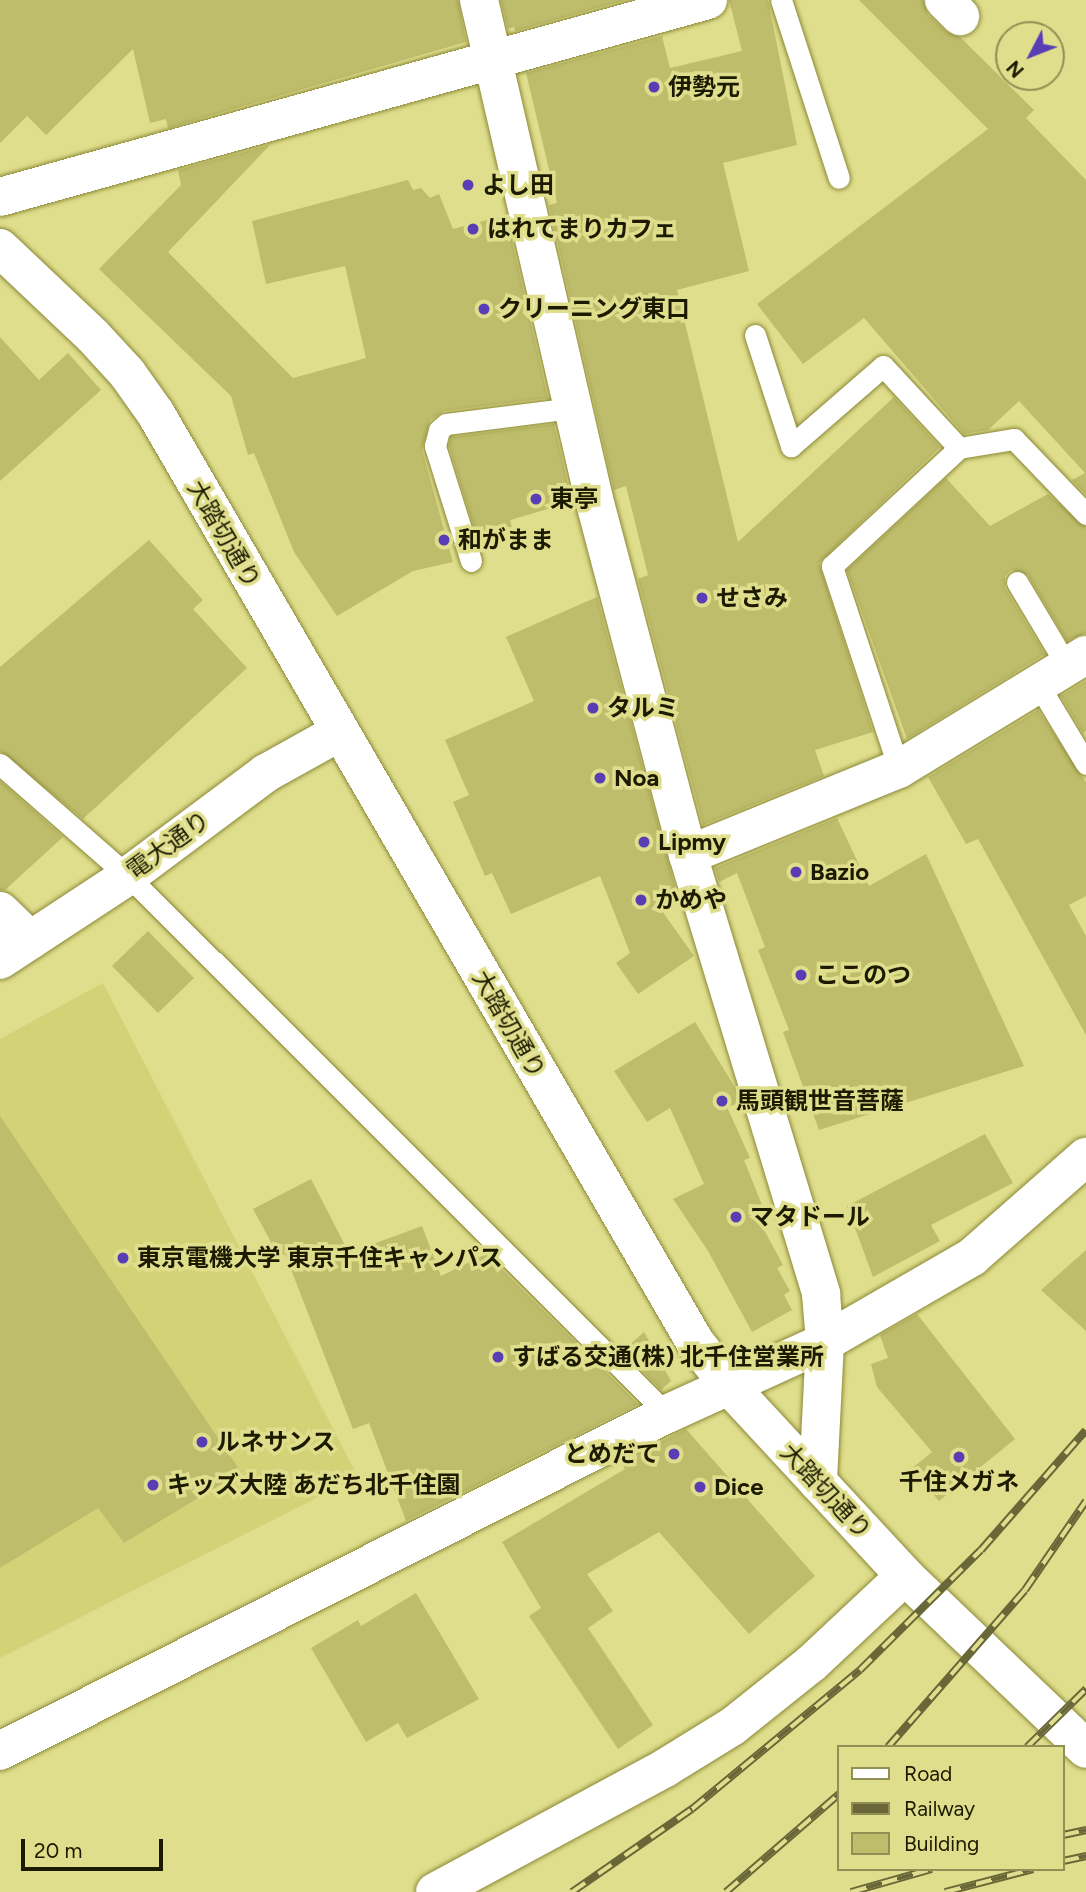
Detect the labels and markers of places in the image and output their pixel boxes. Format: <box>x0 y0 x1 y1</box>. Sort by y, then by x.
place label: 伊勢元 <box>668 73 740 101</box>
marker: 伊勢元 <box>646 79 662 95</box>
place label: よし田 <box>482 171 554 199</box>
marker: よし田 <box>460 177 476 193</box>
place label: はれてまりカフェ <box>487 215 679 243</box>
marker: はれてまりカフェ <box>465 221 481 237</box>
place label: クリーニング東口 <box>498 295 690 323</box>
marker: クリーニング東口 <box>476 301 492 317</box>
place label: 東亭 <box>550 485 598 513</box>
marker: 東亭 <box>528 491 544 507</box>
place label: 和がまま <box>458 526 554 554</box>
marker: 和がまま <box>436 532 452 548</box>
place label: せさみ <box>716 584 788 612</box>
marker: せさみ <box>694 590 710 606</box>
place label: タルミ <box>607 694 679 722</box>
marker: タルミ <box>585 700 601 716</box>
place label: Noa <box>614 764 659 792</box>
marker: Noa <box>592 770 608 786</box>
place label: Lipmy <box>658 828 726 856</box>
marker: Lipmy <box>636 834 652 850</box>
place label: Bazio <box>810 858 869 886</box>
marker: Bazio <box>788 864 804 880</box>
place label: かめや <box>655 886 727 914</box>
marker: かめや <box>633 892 649 908</box>
place label: ここのつ <box>815 961 911 989</box>
marker: ここのつ <box>793 967 809 983</box>
place label: 馬頭観世音菩薩 <box>736 1087 904 1115</box>
marker: 馬頭観世音菩薩 <box>714 1093 730 1109</box>
place label: マタドール <box>750 1203 870 1231</box>
marker: マタドール <box>728 1209 744 1225</box>
place label: 東京電機大学 東京千住キャンパス <box>137 1244 503 1272</box>
marker: 東京電機大学 東京千住キャンパス <box>115 1250 131 1266</box>
place label: すばる交通(株) 北千住営業所 <box>512 1343 824 1371</box>
marker: すばる交通(株) 北千住営業所 <box>490 1349 506 1365</box>
place label: ルネサンス <box>216 1428 336 1456</box>
marker: ルネサンス <box>194 1434 210 1450</box>
place label: とめだて <box>564 1440 660 1468</box>
marker: とめだて <box>666 1446 682 1462</box>
marker: 千住メガネ <box>951 1449 967 1465</box>
place label: 千住メガネ <box>899 1468 1019 1496</box>
place label: キッズ大陸 あだち北千住園 <box>167 1471 461 1499</box>
place label: Dice <box>714 1473 763 1501</box>
marker: キッズ大陸 あだち北千住園 <box>145 1477 161 1493</box>
marker: Dice <box>692 1479 708 1495</box>

